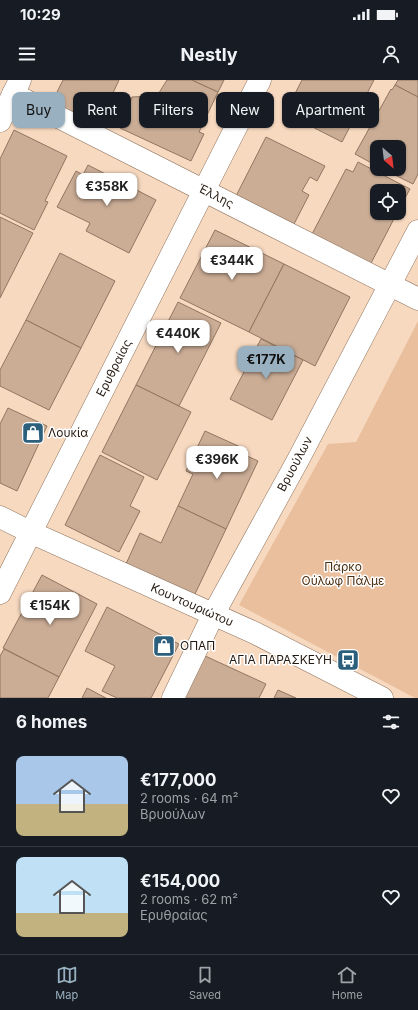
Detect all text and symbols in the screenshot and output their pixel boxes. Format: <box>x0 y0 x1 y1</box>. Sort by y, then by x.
text: 10:29 <box>20 5 61 24</box>
icon: menu <box>16 43 38 65</box>
icon: person <box>380 43 402 65</box>
text: Nestly <box>180 44 238 65</box>
chip: Buy <box>12 92 65 128</box>
chip: Rent <box>73 92 131 128</box>
chip: Filters <box>139 92 208 128</box>
chip: New <box>216 92 274 128</box>
chip: Apartment <box>282 92 379 128</box>
north arrow <box>370 140 406 176</box>
map controls <box>370 140 406 220</box>
pin: €358K <box>79 173 135 207</box>
text: €358K <box>85 178 129 194</box>
street label: Έλλης <box>196 180 237 211</box>
button: locate <box>370 184 406 220</box>
pin: €344K <box>204 247 260 281</box>
text: €344K <box>210 252 254 268</box>
pin: €440K <box>150 320 206 354</box>
text: €440K <box>156 325 200 341</box>
street label: Ερυθραίας <box>93 336 135 399</box>
pin: €177K <box>238 346 294 380</box>
text: €177K <box>246 351 286 367</box>
shop icon: Λουκία <box>20 420 46 446</box>
place label: Λουκία <box>48 425 88 440</box>
street label: Βρυούλων <box>274 434 315 494</box>
pin: €396K <box>189 446 245 480</box>
text: €396K <box>195 451 239 467</box>
park label: Πάρκο Ούλωφ Πάλμε <box>301 559 385 588</box>
street label: Κουντουριώτου <box>149 580 236 629</box>
pin: €154K <box>22 592 78 626</box>
text: €154K <box>30 597 70 613</box>
shop icon: ΟΠΑΠ <box>151 633 177 659</box>
place label: ΟΠΑΠ <box>180 638 215 653</box>
bus stop icon: ΑΓΙΑ ΠΑΡΑΣΚΕΥΗ <box>335 647 361 673</box>
place label: ΑΓΙΑ ΠΑΡΑΣΚΕΥΗ <box>229 652 332 667</box>
icon: filters <box>380 711 402 733</box>
text: 6 homes <box>16 712 87 732</box>
text: €177,000 <box>140 770 217 790</box>
icon: home <box>48 772 96 820</box>
icon: heart <box>380 785 402 807</box>
text: 2 rooms · 64 m² <box>140 790 238 806</box>
text: Βρυούλων <box>140 806 205 822</box>
text: €154,000 <box>140 871 220 891</box>
icon: home <box>48 873 96 921</box>
icon: heart <box>380 886 402 908</box>
text: 2 rooms · 62 m² <box>140 891 238 907</box>
text: Ερυθραίας <box>140 907 208 923</box>
tab: Map <box>55 964 78 1002</box>
tab: Saved <box>189 964 221 1002</box>
tab: Home <box>332 964 363 1002</box>

